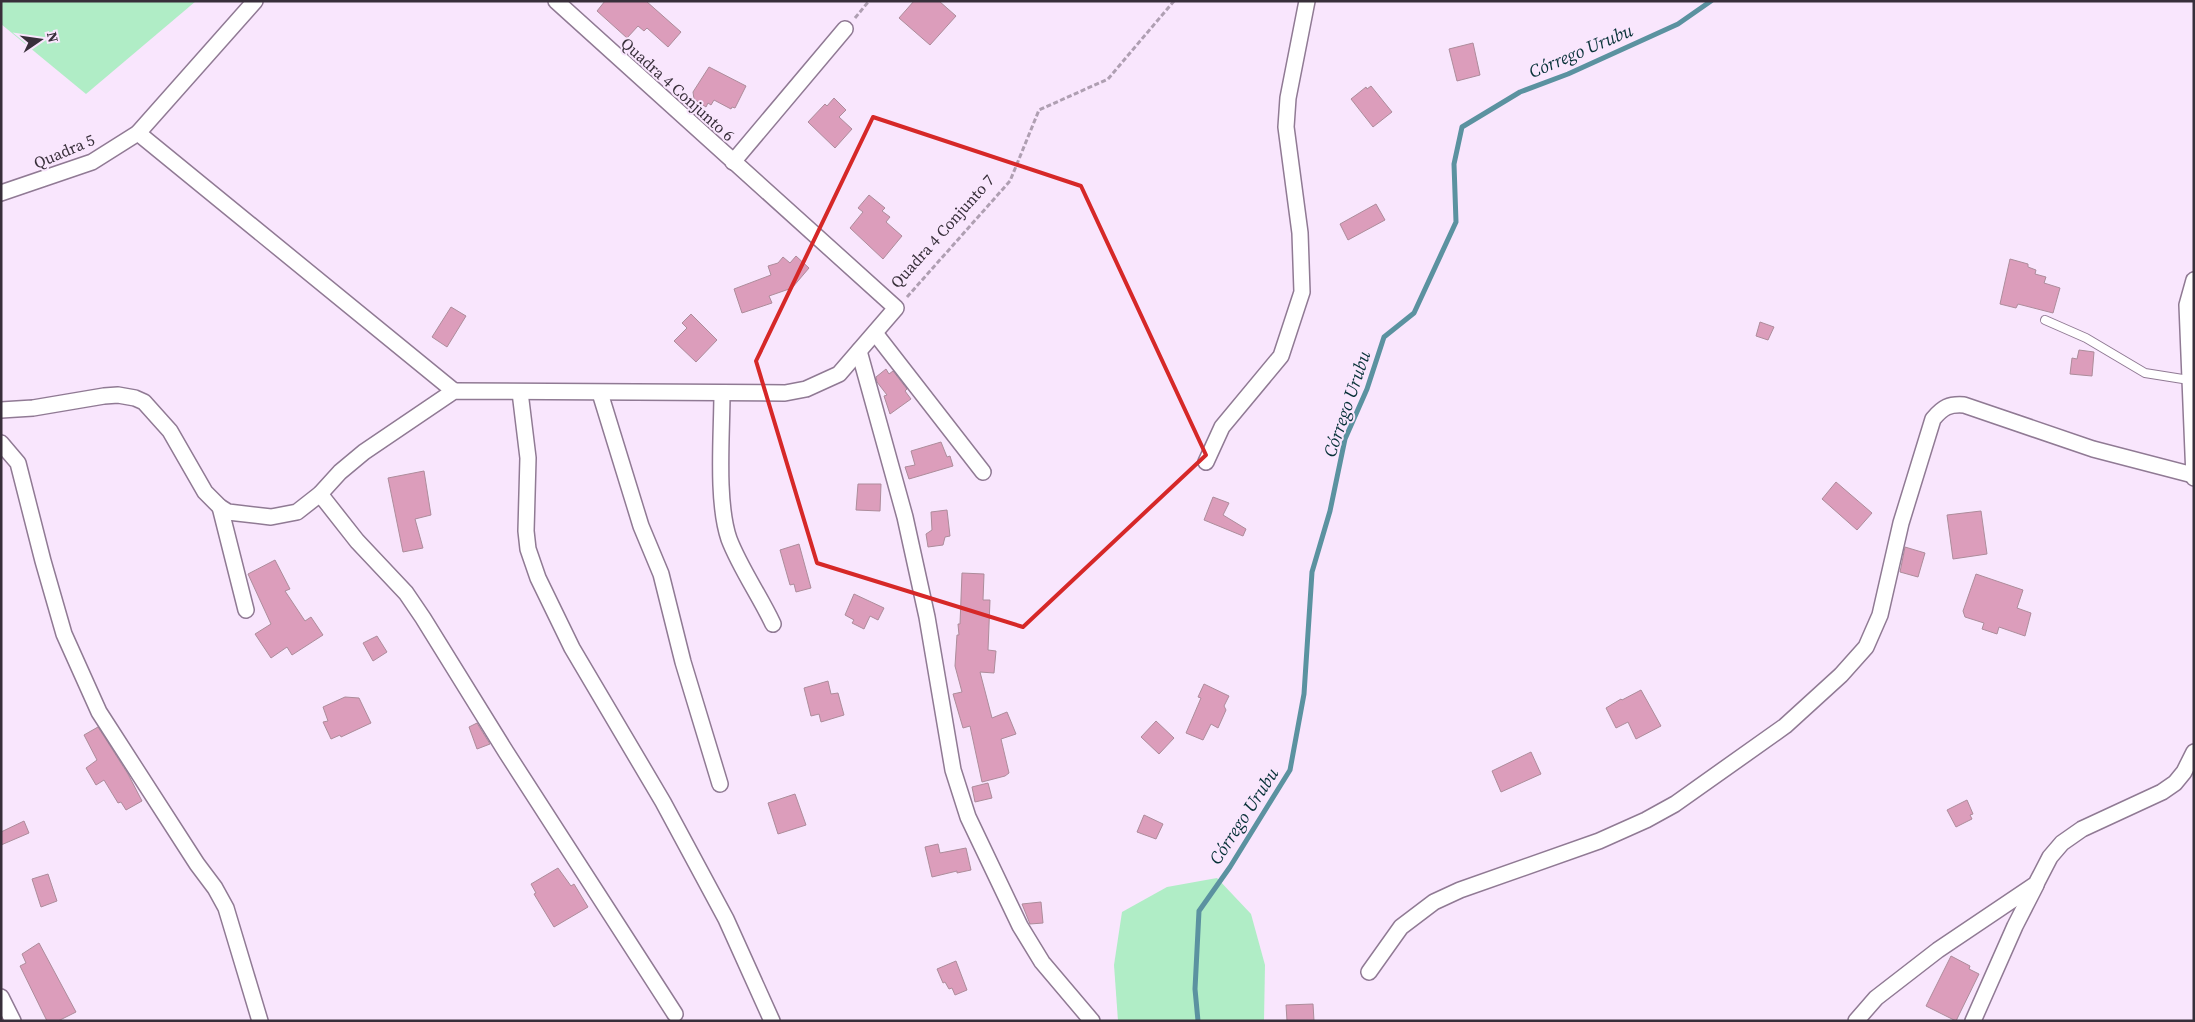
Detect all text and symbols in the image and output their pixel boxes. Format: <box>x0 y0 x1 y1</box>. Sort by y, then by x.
north arrow <box>15 15 65 65</box>
water label: Córrego Urubu <box>1525 17 1637 84</box>
text: N <box>42 30 64 44</box>
street label: Quadra 4 Conjunto 6 <box>616 32 740 146</box>
street label: Quadra 5 <box>30 128 98 174</box>
street label: Quadra 4 Conjunto 7 <box>885 169 999 293</box>
water label: Córrego Urubu <box>1317 347 1377 460</box>
water label: Córrego Urubu <box>1203 762 1285 869</box>

